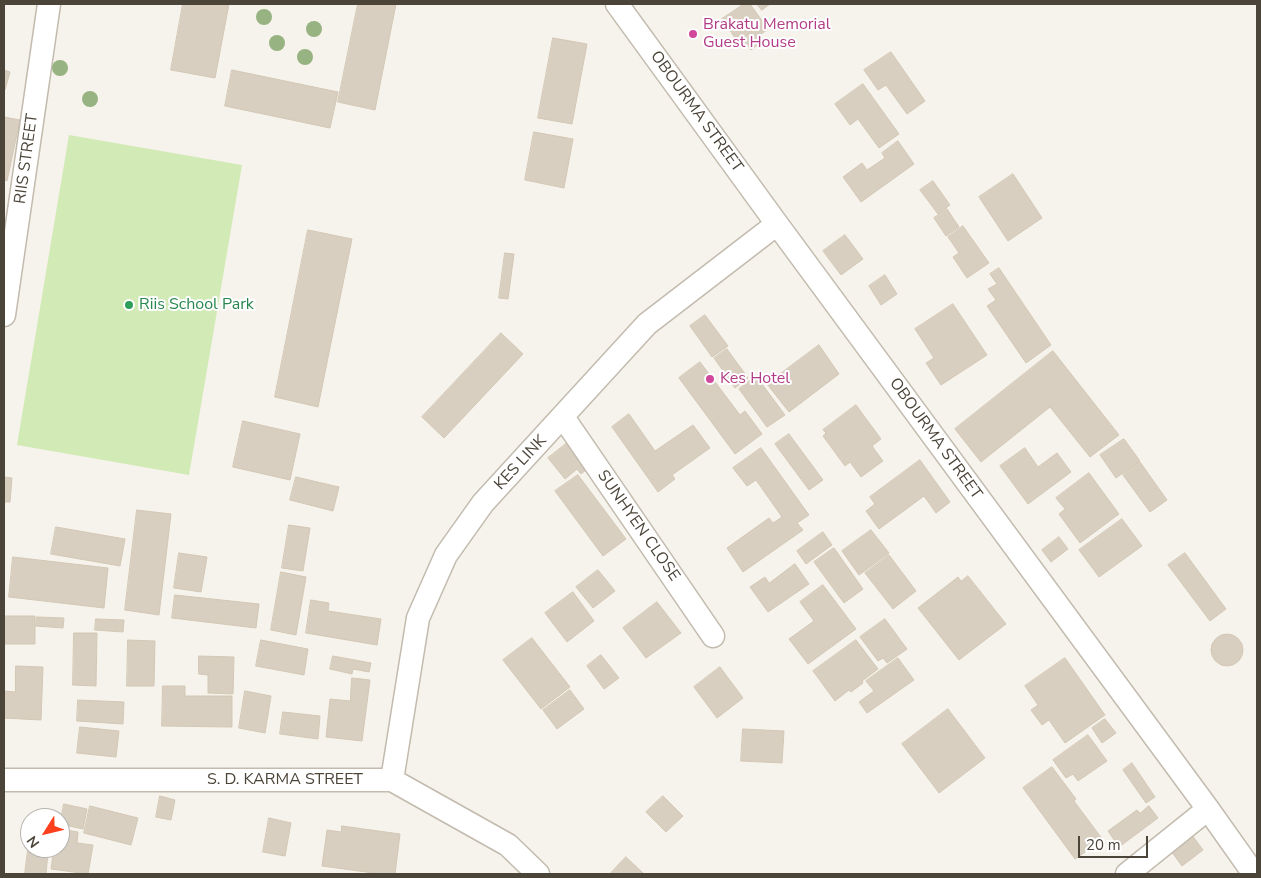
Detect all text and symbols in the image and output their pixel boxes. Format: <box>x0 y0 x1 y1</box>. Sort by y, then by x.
place label: Brakatu Memorial Guest House <box>703 15 830 53</box>
marker: Brakatu Memorial Guest House <box>687 28 699 40</box>
street label: OBOURMA STREET <box>646 48 746 176</box>
street label: RIIS STREET <box>11 113 43 205</box>
place label: Riis School Park <box>139 295 254 315</box>
marker: Riis School Park <box>123 299 135 311</box>
place label: Kes Hotel <box>720 369 790 389</box>
marker: Kes Hotel <box>704 373 716 385</box>
street label: OBOURMA STREET <box>885 375 985 503</box>
street label: KES LINK <box>491 432 551 494</box>
street label: SUNHYEN CLOSE <box>593 467 683 585</box>
street label: S. D. KARMA STREET <box>207 770 363 790</box>
north arrow <box>20 808 70 858</box>
scale bar <box>1081 826 1151 858</box>
text: N <box>23 832 44 851</box>
text: 20 m <box>1086 835 1121 855</box>

